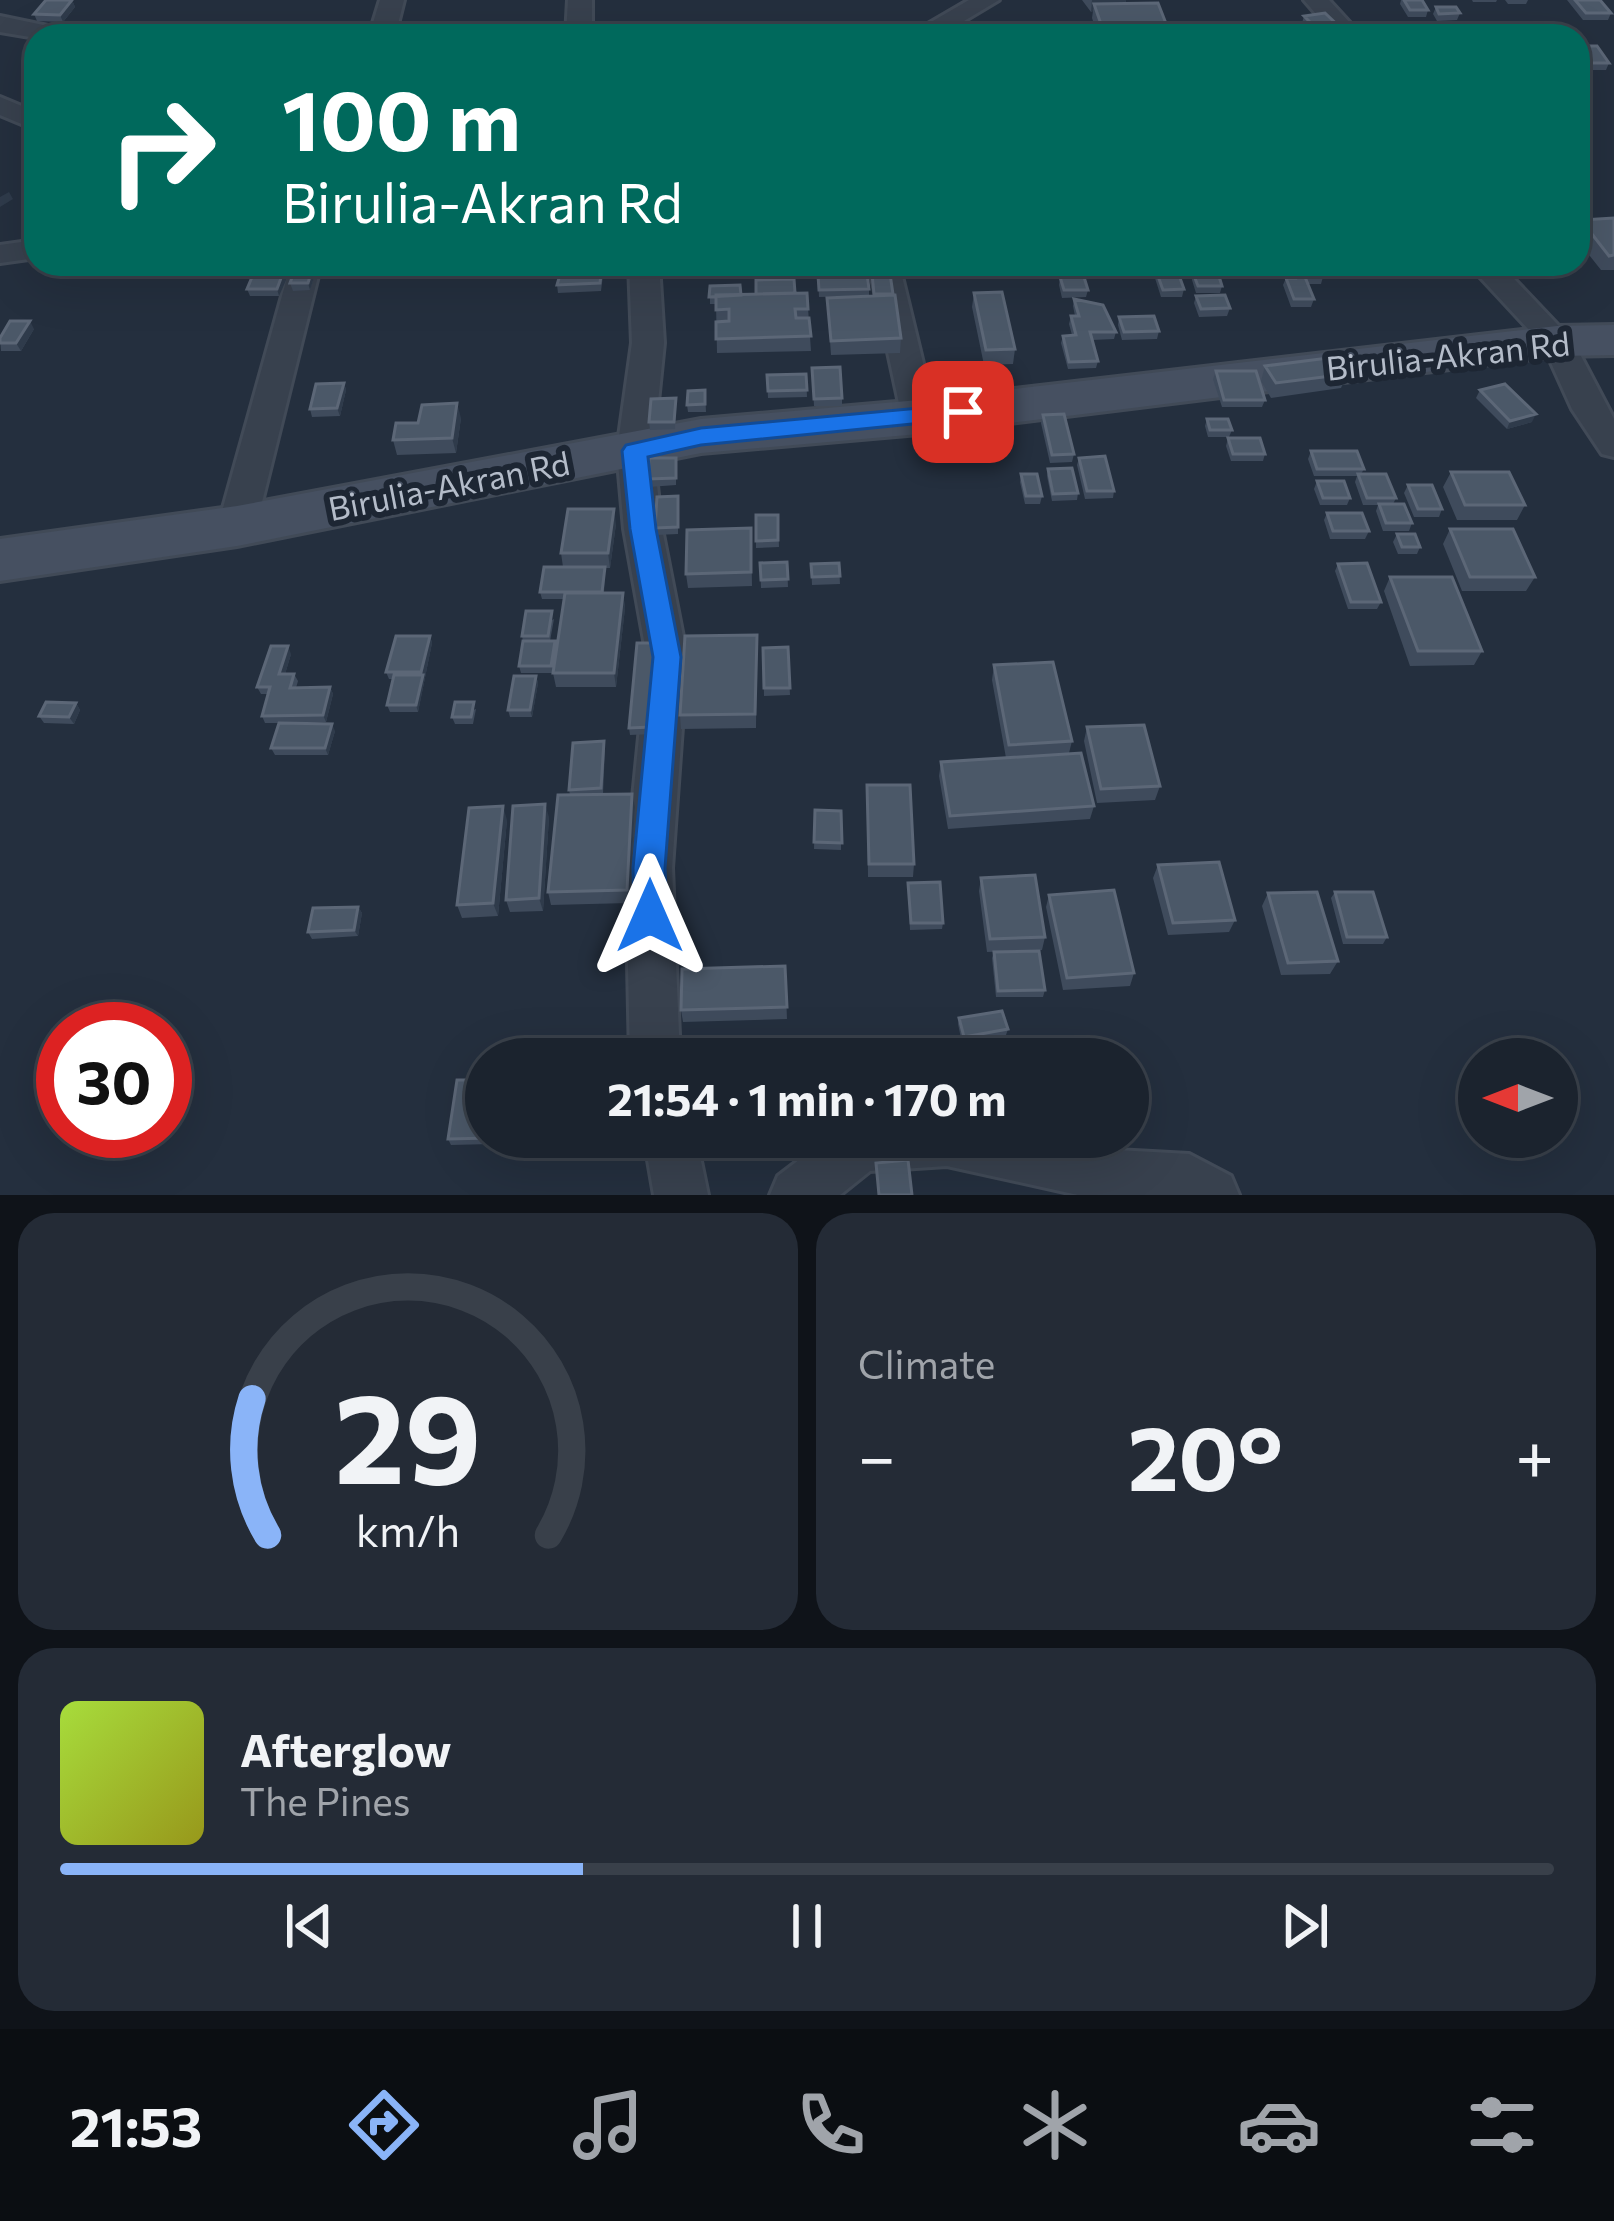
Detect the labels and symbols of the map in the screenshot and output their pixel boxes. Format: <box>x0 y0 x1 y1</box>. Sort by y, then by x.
street label: Birulia-Akran Rd <box>1324 321 1572 388</box>
pin <box>912 361 1014 463</box>
street label: Birulia-Akran Rd <box>325 441 573 528</box>
position arrow <box>587 853 713 979</box>
speed limit sign: 30 <box>36 1002 192 1158</box>
north arrow <box>1458 1038 1578 1158</box>

